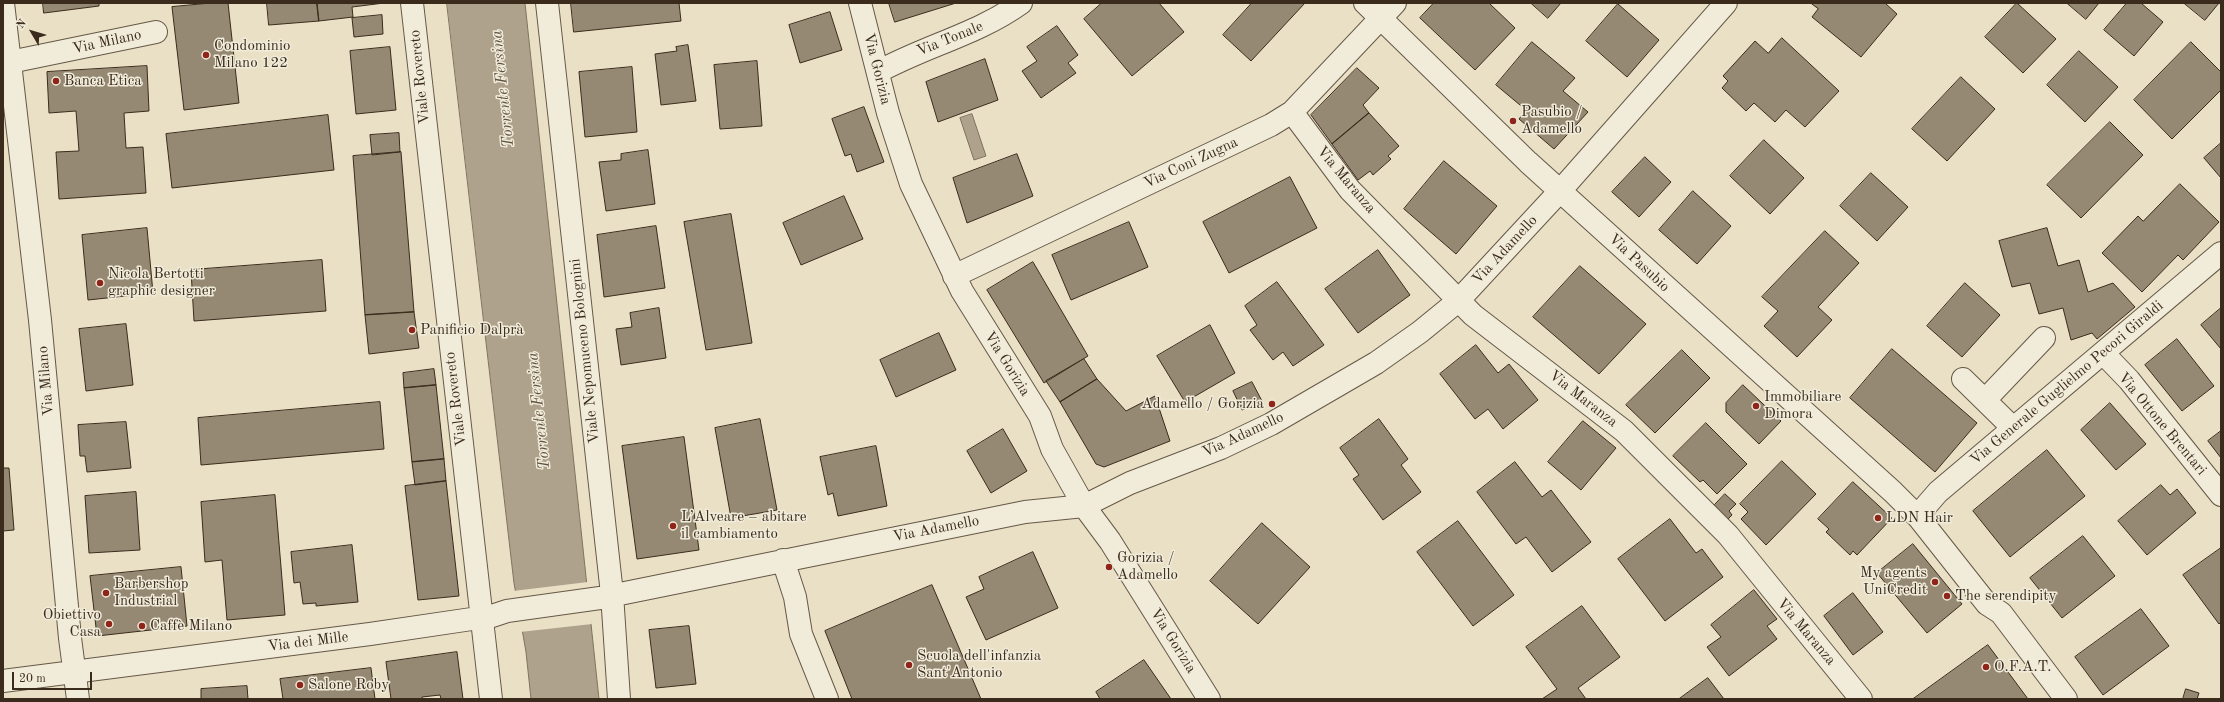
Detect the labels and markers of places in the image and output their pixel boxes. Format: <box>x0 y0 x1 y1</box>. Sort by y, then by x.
place label: Condominio Milano 122 <box>214 37 290 72</box>
marker: Condominio Milano 122 <box>201 50 211 60</box>
place label: Banca Etica <box>64 72 142 90</box>
marker: Banca Etica <box>51 76 61 86</box>
place label: Pasubio / Adamello <box>1521 103 1583 138</box>
marker: Pasubio / Adamello <box>1508 116 1518 126</box>
place label: Nicola Bertotti graphic designer <box>108 265 215 300</box>
marker: Nicola Bertotti graphic designer <box>95 278 105 288</box>
place label: Panificio Dalprà <box>420 321 524 339</box>
marker: Panificio Dalprà <box>407 325 417 335</box>
place label: Immobiliare Dimora <box>1764 388 1841 423</box>
place label: Adamello / Gorizia <box>1141 395 1264 413</box>
marker: Adamello / Gorizia <box>1267 399 1277 409</box>
marker: Immobiliare Dimora <box>1751 401 1761 411</box>
place label: L’Alveare – abitare il cambiamento <box>681 508 807 543</box>
place label: LDN Hair <box>1886 509 1953 527</box>
marker: LDN Hair <box>1873 513 1883 523</box>
marker: L’Alveare – abitare il cambiamento <box>668 521 678 531</box>
place label: Gorizia / Adamello <box>1117 549 1178 584</box>
marker: Gorizia / Adamello <box>1104 562 1114 572</box>
place label: My agents UniCredit <box>1860 564 1927 599</box>
place label: Barbershop Industrial <box>114 575 189 610</box>
marker: My agents UniCredit <box>1930 577 1940 587</box>
place label: The serendipity <box>1955 587 2056 605</box>
marker: Barbershop Industrial <box>101 588 111 598</box>
marker: The serendipity <box>1942 591 1952 601</box>
place label: Obiettivo Casa <box>43 606 101 641</box>
place label: Caffè Milano <box>150 617 232 635</box>
marker: Obiettivo Casa <box>104 619 114 629</box>
marker: Caffè Milano <box>137 621 147 631</box>
place label: Scuola dell'infanzia Sant'Antonio <box>917 647 1041 682</box>
place label: O.F.A.T. <box>1994 658 2052 676</box>
marker: Scuola dell'infanzia Sant'Antonio <box>904 660 914 670</box>
marker: O.F.A.T. <box>1981 662 1991 672</box>
place label: Salone Roby <box>308 676 389 694</box>
marker: Salone Roby <box>295 680 305 690</box>

